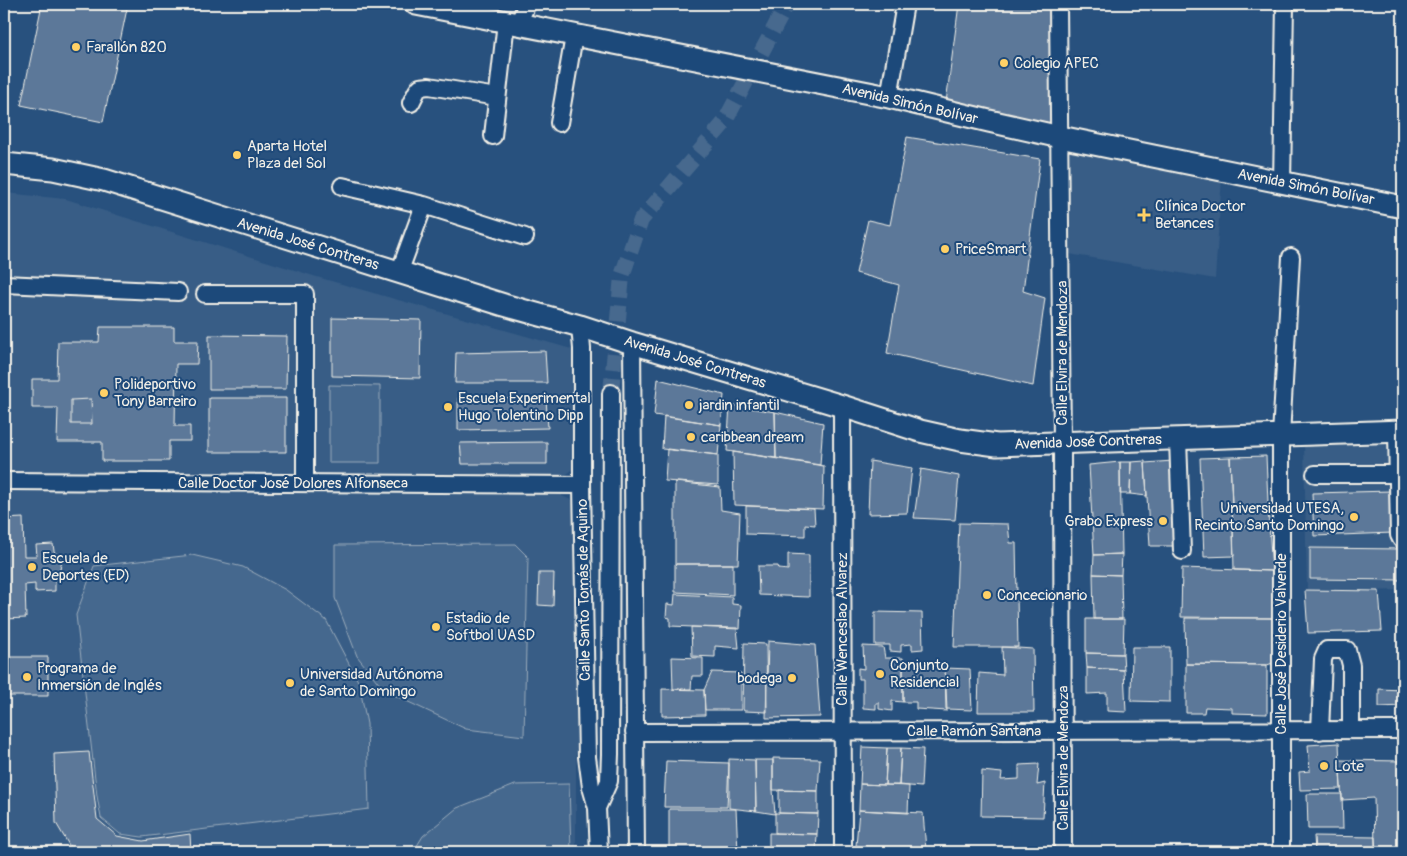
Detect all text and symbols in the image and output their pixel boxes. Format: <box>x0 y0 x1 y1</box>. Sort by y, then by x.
place label: Farallón 820 <box>86 38 167 57</box>
marker: Farallón 820 <box>70 41 82 53</box>
place label: Colegio APEC <box>1014 54 1099 73</box>
marker: Colegio APEC <box>998 57 1010 69</box>
street label: Avenida Simón Bolívar <box>840 79 981 129</box>
place label: Aparta Hotel Plaza del Sol <box>247 137 327 173</box>
marker: Aparta Hotel Plaza del Sol <box>231 149 243 161</box>
street label: Avenida Simón Bolívar <box>1236 164 1377 210</box>
place label: Clínica Doctor Betances <box>1155 197 1246 233</box>
marker: Clínica Doctor Betances <box>1137 208 1151 222</box>
street label: Avenida José Contreras <box>235 213 382 275</box>
place label: PriceSmart <box>955 240 1027 259</box>
marker: PriceSmart <box>939 243 951 255</box>
street label: Calle Elvira de Mendoza <box>1053 281 1072 425</box>
street label: Avenida José Contreras <box>622 331 769 393</box>
place label: Polideportivo Tony Barreiro <box>114 375 196 411</box>
marker: Polideportivo Tony Barreiro <box>98 387 110 399</box>
place label: Escuela Experimental Hugo Tolentino Dipp <box>458 389 591 425</box>
place label: jardin infantil <box>698 396 780 415</box>
marker: jardin infantil <box>683 399 695 411</box>
marker: Escuela Experimental Hugo Tolentino Dipp <box>442 401 454 413</box>
place label: caribbean dream <box>701 428 804 447</box>
street label: Avenida José Contreras <box>1014 430 1162 454</box>
marker: caribbean dream <box>685 431 697 443</box>
street label: Calle Doctor José Dolores Alfonseca <box>178 474 408 493</box>
street label: Calle Santo Tomás de Aquino <box>573 499 595 681</box>
place label: Universidad UTESA, Recinto Santo Domingo <box>1194 499 1344 535</box>
marker: Universidad UTESA, Recinto Santo Domingo <box>1348 511 1360 523</box>
place label: Grabo Express <box>1065 512 1153 531</box>
marker: Grabo Express <box>1157 515 1169 527</box>
place label: Escuela de Deportes (ED) <box>42 549 130 585</box>
street label: Calle Wenceslao Alvarez <box>833 552 852 706</box>
street label: Calle José Desiderio Valverde <box>1272 553 1291 735</box>
marker: Escuela de Deportes (ED) <box>26 561 38 573</box>
place label: Concecionario <box>997 586 1087 605</box>
marker: Concecionario <box>981 589 993 601</box>
place label: Estadio de Softbol UASD <box>446 609 535 645</box>
marker: Estadio de Softbol UASD <box>430 621 442 633</box>
place label: Conjunto Residencial <box>890 656 959 692</box>
place label: Programa de Inmersión de Inglés <box>37 659 162 695</box>
place label: Universidad Autónoma de Santo Domingo <box>300 665 443 701</box>
marker: Conjunto Residencial <box>874 668 886 680</box>
place label: bodega <box>737 669 782 688</box>
marker: Programa de Inmersión de Inglés <box>21 671 33 683</box>
marker: bodega <box>786 672 798 684</box>
marker: Universidad Autónoma de Santo Domingo <box>284 677 296 689</box>
street label: Calle Elvira de Mendoza <box>1054 686 1073 830</box>
street label: Calle Ramón Santana <box>907 722 1041 741</box>
place label: Lote <box>1334 757 1365 776</box>
marker: Lote <box>1318 760 1330 772</box>

